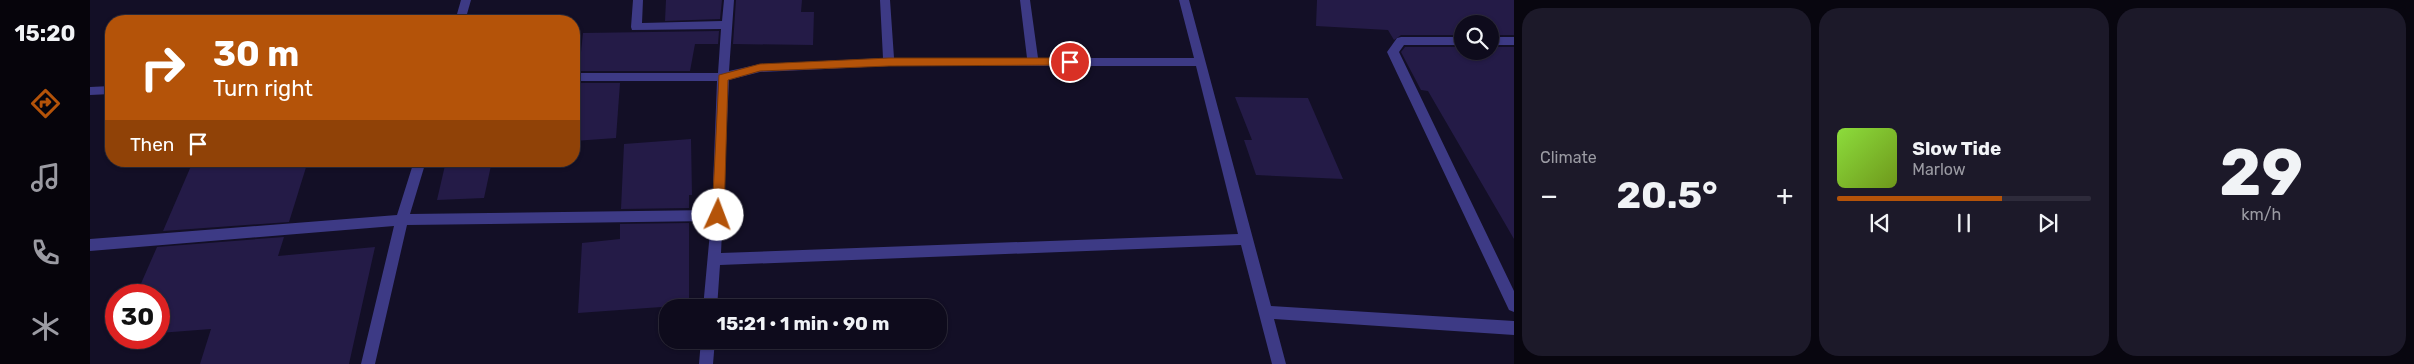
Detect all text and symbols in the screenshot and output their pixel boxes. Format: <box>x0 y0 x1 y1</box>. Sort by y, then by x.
map controls <box>1454 15 1499 60</box>
button: search <box>1454 15 1499 60</box>
text: 15:20 <box>15 20 75 47</box>
text: 30 m <box>213 33 299 75</box>
icon: right <box>130 35 195 100</box>
pin <box>1049 41 1091 83</box>
icon: arrive <box>1056 48 1084 76</box>
text: Turn right <box>213 75 313 102</box>
icon: directions <box>28 86 63 121</box>
icon: arrive <box>184 130 212 158</box>
text: Then <box>130 133 174 156</box>
text: 29 <box>2219 134 2303 211</box>
text: Slow Tide <box>1912 137 2001 160</box>
text: Climate <box>1540 148 1597 167</box>
icon: music <box>28 160 63 195</box>
text: Marlow <box>1912 160 1966 179</box>
text: 20.5° <box>1616 172 1718 218</box>
text: − <box>1540 179 1558 212</box>
text: + <box>1776 179 1793 212</box>
position arrow <box>691 188 743 240</box>
text: km/h <box>2241 205 2281 224</box>
icon: previous <box>1866 209 1894 237</box>
icon: pause <box>1950 209 1978 237</box>
icon: next <box>2034 209 2062 237</box>
icon: phone <box>28 235 63 270</box>
speed limit sign: 30 <box>105 284 170 349</box>
icon: climate <box>28 309 63 344</box>
text: 15:21 · 1 min · 90 m <box>717 312 889 335</box>

